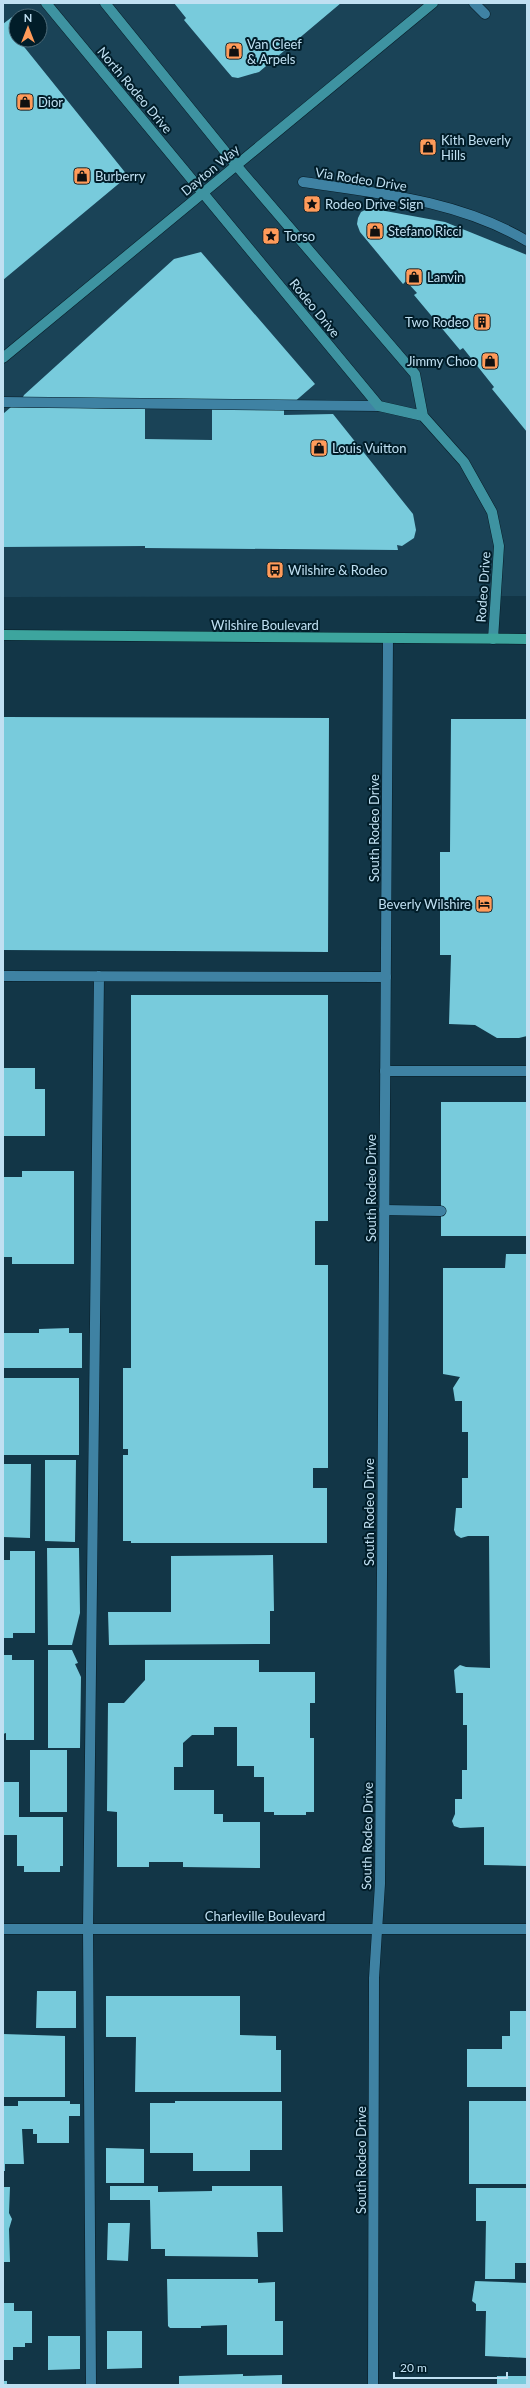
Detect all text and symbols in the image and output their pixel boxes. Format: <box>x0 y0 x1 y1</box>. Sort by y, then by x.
north arrow <box>8 8 48 48</box>
text: N <box>24 11 32 24</box>
place label: Van Cleef & Arpels <box>247 36 302 67</box>
shop icon: Van Cleef & Arpels <box>224 41 244 61</box>
street label: North Rodeo Drive <box>94 43 176 137</box>
shop icon: Dior <box>15 92 35 112</box>
place label: Dior <box>38 94 63 110</box>
place label: Kith Beverly Hills <box>441 132 511 163</box>
shop icon: Kith Beverly Hills <box>418 137 438 157</box>
street label: Dayton Way <box>178 141 243 199</box>
street label: Via Rodeo Drive <box>314 164 408 194</box>
shop icon: Burberry <box>72 166 92 186</box>
place label: Burberry <box>95 168 146 184</box>
place icon: Rodeo Drive Sign <box>302 194 322 214</box>
place label: Rodeo Drive Sign <box>325 196 423 212</box>
shop icon: Stefano Ricci <box>365 221 385 241</box>
place label: Stefano Ricci <box>388 223 462 239</box>
place icon: Torso <box>261 226 281 246</box>
place label: Torso <box>284 228 315 244</box>
shop icon: Lanvin <box>404 267 424 287</box>
place label: Lanvin <box>427 269 464 285</box>
street label: Rodeo Drive <box>286 275 344 341</box>
building icon: Two Rodeo <box>472 312 492 332</box>
place label: Two Rodeo <box>405 314 469 330</box>
shop icon: Jimmy Choo <box>480 351 500 371</box>
place label: Jimmy Choo <box>407 353 477 369</box>
shop icon: Louis Vuitton <box>309 438 329 458</box>
place label: Louis Vuitton <box>332 440 406 456</box>
street label: Rodeo Drive <box>473 551 493 623</box>
bus stop icon: Wilshire & Rodeo <box>265 560 285 580</box>
place label: Wilshire & Rodeo <box>288 562 387 578</box>
street label: Wilshire Boulevard <box>211 617 319 633</box>
street label: South Rodeo Drive <box>366 774 382 882</box>
hotel icon: Beverly Wilshire <box>474 894 494 914</box>
place label: Beverly Wilshire <box>378 896 471 912</box>
street label: South Rodeo Drive <box>363 1134 379 1242</box>
street label: South Rodeo Drive <box>361 1458 377 1566</box>
street label: South Rodeo Drive <box>358 1782 376 1890</box>
street label: Charleville Boulevard <box>205 1908 325 1924</box>
street label: South Rodeo Drive <box>353 2106 369 2214</box>
scale bar <box>394 2354 507 2380</box>
text: 20 m <box>400 2360 427 2375</box>

